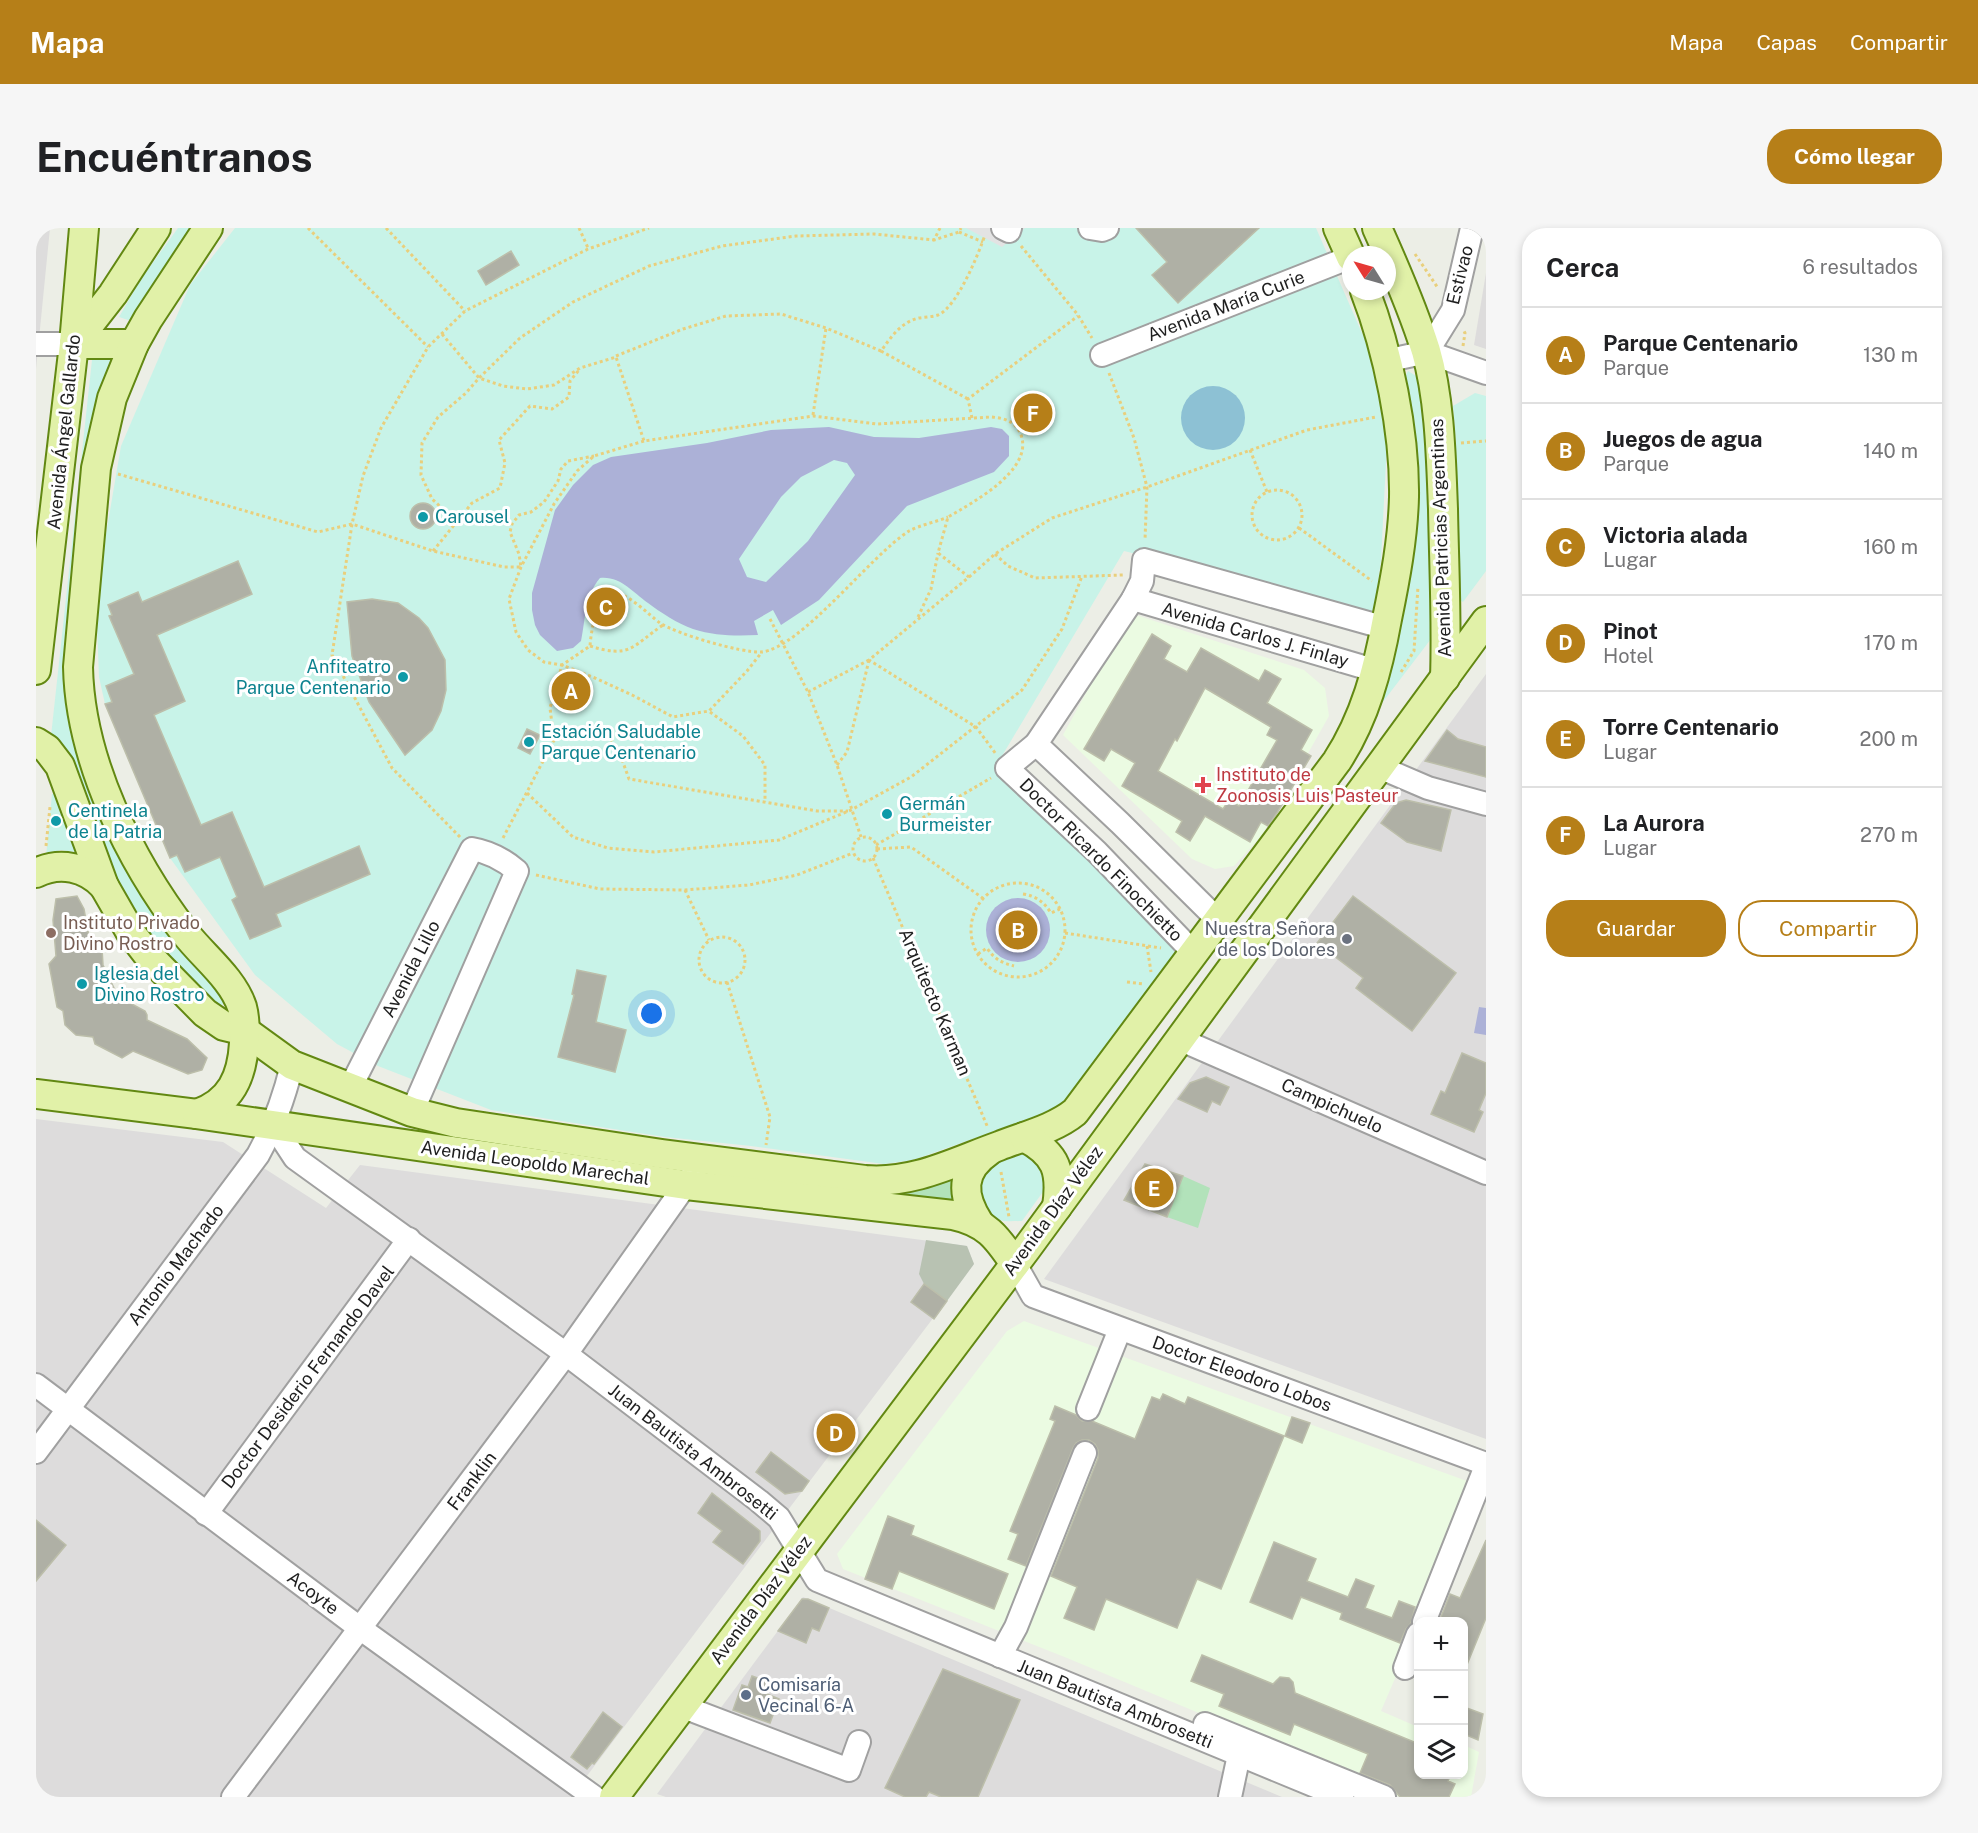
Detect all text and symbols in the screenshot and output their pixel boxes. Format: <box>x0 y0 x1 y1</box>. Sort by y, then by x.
text: Mapa <box>30 26 104 59</box>
text: Mapa <box>1669 30 1723 55</box>
text: Capas <box>1756 30 1817 55</box>
text: Compartir <box>1850 30 1948 55</box>
button: Cómo llegar <box>1767 129 1942 184</box>
text: Encuéntranos <box>36 132 313 181</box>
street label: Estivao <box>1442 243 1477 307</box>
north arrow <box>1342 246 1396 300</box>
text: Cerca <box>1546 252 1619 283</box>
text: 6 resultados <box>1803 255 1918 279</box>
street label: Avenida María Curie <box>1144 266 1307 345</box>
text: Parque Centenario <box>1603 330 1798 356</box>
street label: Avenida Ángel Gallardo <box>42 333 84 531</box>
text: A <box>1558 343 1573 367</box>
text: 130 m <box>1863 343 1918 367</box>
text: Parque <box>1603 356 1669 380</box>
pin: F <box>1014 390 1052 435</box>
street label: Avenida Patricias Argentinas <box>1426 418 1455 658</box>
text: Juegos de agua <box>1603 426 1763 452</box>
text: B <box>1559 439 1572 463</box>
text: 140 m <box>1863 439 1918 463</box>
text: Parque <box>1603 452 1669 476</box>
place label: Carousel <box>435 506 509 527</box>
marker: Carousel <box>416 510 430 524</box>
text: Victoria alada <box>1603 522 1748 548</box>
text: C <box>1558 535 1573 559</box>
text: 160 m <box>1863 535 1918 559</box>
text: Lugar <box>1603 548 1657 572</box>
pin: C <box>586 584 626 629</box>
street label: Avenida Carlos J. Finlay <box>1159 598 1352 671</box>
text: Pinot <box>1603 618 1658 644</box>
text: D <box>1558 631 1573 655</box>
text: 170 m <box>1864 631 1918 655</box>
text: Hotel <box>1603 644 1654 668</box>
place label: Anfiteatro Parque Centenario <box>236 656 391 698</box>
pin: A <box>552 668 590 714</box>
marker: Anfiteatro Parque Centenario <box>396 670 410 684</box>
text: Torre Centenario <box>1603 714 1779 740</box>
place label: Estación Saludable Parque Centenario <box>541 721 701 763</box>
text: E <box>1559 727 1572 751</box>
text: 200 m <box>1860 727 1918 751</box>
marker: Estación Saludable Parque Centenario <box>522 735 536 749</box>
text: Lugar <box>1603 740 1657 764</box>
place label: Instituto de Zoonosis Luis Pasteur <box>1216 764 1399 806</box>
street label: Doctor Ricardo Finochietto <box>1016 774 1187 945</box>
marker: Instituto de Zoonosis Luis Pasteur <box>1194 776 1212 794</box>
place label: Germán Burmeister <box>899 793 992 835</box>
place label: Centinela de la Patria <box>68 800 162 842</box>
marker: Germán Burmeister <box>880 807 894 821</box>
text: La Aurora <box>1603 810 1705 836</box>
marker: Centinela de la Patria <box>49 814 63 828</box>
text: F <box>1559 823 1572 847</box>
text: 270 m <box>1860 823 1918 847</box>
text: Lugar <box>1603 836 1657 860</box>
button: Guardar <box>1546 900 1726 957</box>
button: Compartir <box>1738 900 1918 957</box>
pin: B <box>998 908 1038 952</box>
place label: Instituto Privado Divino Rostro <box>63 912 200 954</box>
street label: Avenida Lillo <box>377 917 444 1021</box>
place label: Nuestra Señora de los Dolores <box>1204 918 1335 960</box>
street label: Arquitecto Karman <box>895 925 976 1079</box>
marker: Instituto Privado Divino Rostro <box>44 926 58 940</box>
marker: Nuestra Señora de los Dolores <box>1340 932 1354 946</box>
place label: Iglesia del Divino Rostro <box>94 963 204 1005</box>
marker: Iglesia del Divino Rostro <box>75 977 89 991</box>
your location <box>637 999 666 1028</box>
street label: Campichuelo <box>1278 1074 1386 1137</box>
street label: Avenida Leopoldo Marechal <box>419 1136 651 1189</box>
street label: Avenida Díaz Vélez <box>998 1142 1107 1280</box>
pin: E <box>1134 1166 1174 1210</box>
street label: Antonio Machado <box>123 1200 228 1329</box>
street label: Doctor Desiderio Fernando Davel <box>217 1261 398 1492</box>
street label: Doctor Eleodoro Lobos <box>1150 1331 1335 1416</box>
street label: Juan Bautista Ambrosetti <box>605 1379 782 1524</box>
pin: D <box>816 1410 856 1456</box>
street label: Franklin <box>443 1447 501 1514</box>
street label: Avenida Díaz Vélez <box>706 1531 816 1668</box>
street label: Acoyte <box>283 1566 343 1619</box>
map controls <box>1414 1617 1468 1779</box>
button: + <box>1414 1617 1468 1671</box>
street label: Juan Bautista Ambrosetti <box>1014 1655 1216 1752</box>
button: − <box>1414 1671 1468 1725</box>
place label: Comisaría Vecinal 6-A <box>758 1674 854 1716</box>
marker: Comisaría Vecinal 6-A <box>739 1688 753 1702</box>
button: layers <box>1414 1725 1468 1779</box>

